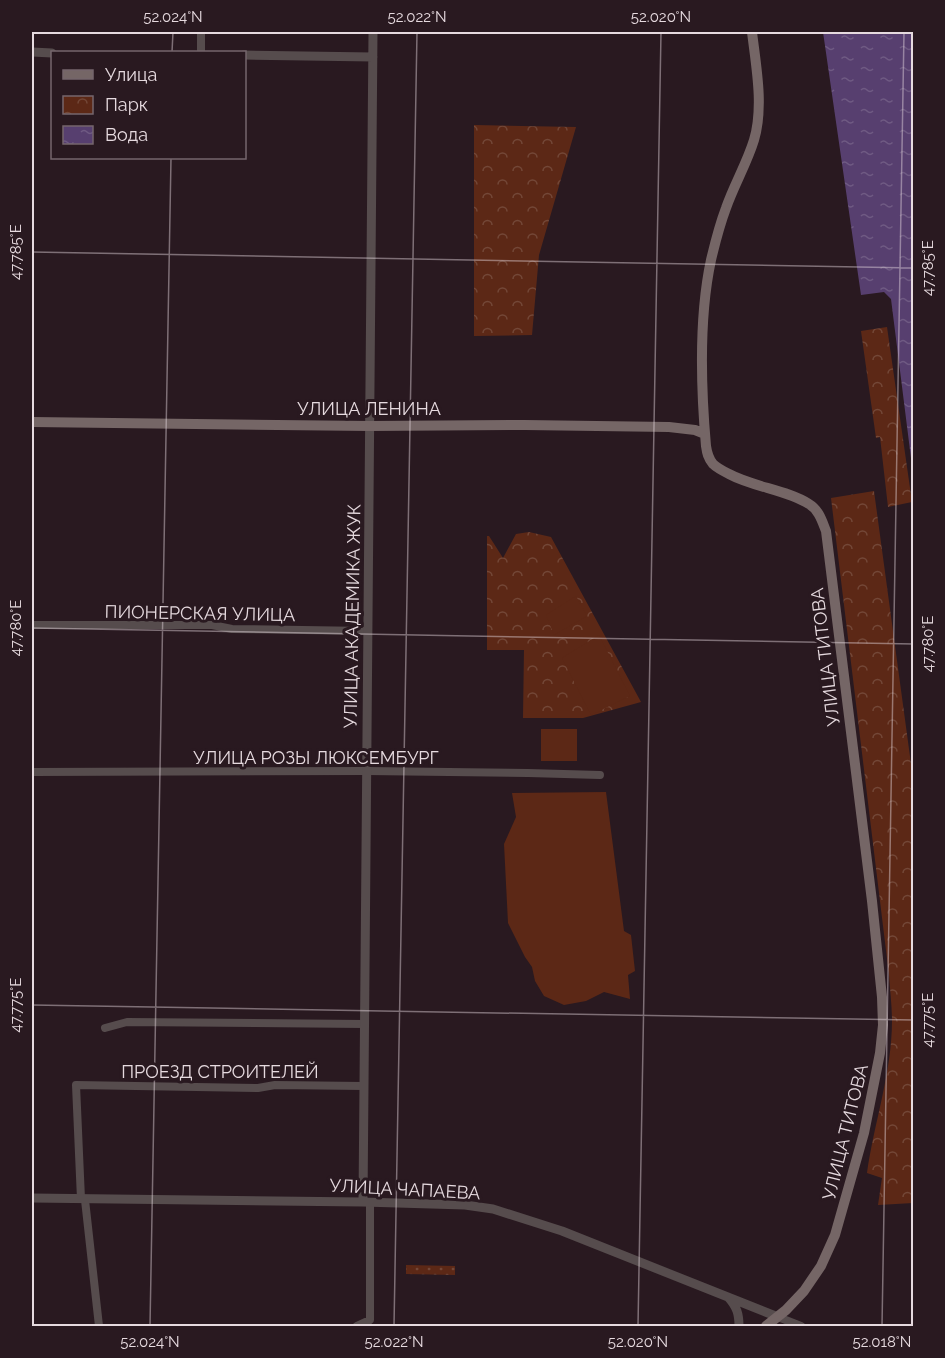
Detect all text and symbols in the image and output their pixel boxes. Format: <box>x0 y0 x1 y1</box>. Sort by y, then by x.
text: 52.024°N <box>143 8 203 26</box>
text: 52.022°N <box>387 8 447 26</box>
text: 52.020°N <box>631 8 691 26</box>
legend <box>51 51 246 159</box>
text: Улица <box>105 64 157 85</box>
text: Парк <box>105 94 148 115</box>
text: Вода <box>105 124 148 145</box>
text: 47.785°E <box>7 224 25 280</box>
text: 47.785°E <box>919 240 937 296</box>
street label: УЛИЦА ЛЕНИНА <box>297 398 441 419</box>
street label: УЛИЦА АКАДЕМИКА ЖУК <box>340 504 364 728</box>
street label: УЛИЦА ТИТОВА <box>806 587 844 727</box>
text: 47.780°E <box>7 600 25 656</box>
street label: ПИОНЕРСКАЯ УЛИЦА <box>104 601 296 625</box>
text: 47.780°E <box>919 616 937 672</box>
street label: УЛИЦА РОЗЫ ЛЮКСЕМБУРГ <box>193 747 439 768</box>
text: 47.775°E <box>7 978 25 1032</box>
text: 47.775°E <box>919 993 937 1047</box>
street label: ПРОЕЗД СТРОИТЕЛЕЙ <box>121 1061 319 1082</box>
street label: УЛИЦА ТИТОВА <box>818 1062 872 1202</box>
street label: УЛИЦА ЧАПАЕВА <box>329 1175 481 1203</box>
text: 52.024°N <box>120 1333 180 1351</box>
text: 52.022°N <box>364 1333 424 1351</box>
text: 52.020°N <box>608 1333 668 1351</box>
text: 52.018°N <box>853 1333 911 1351</box>

